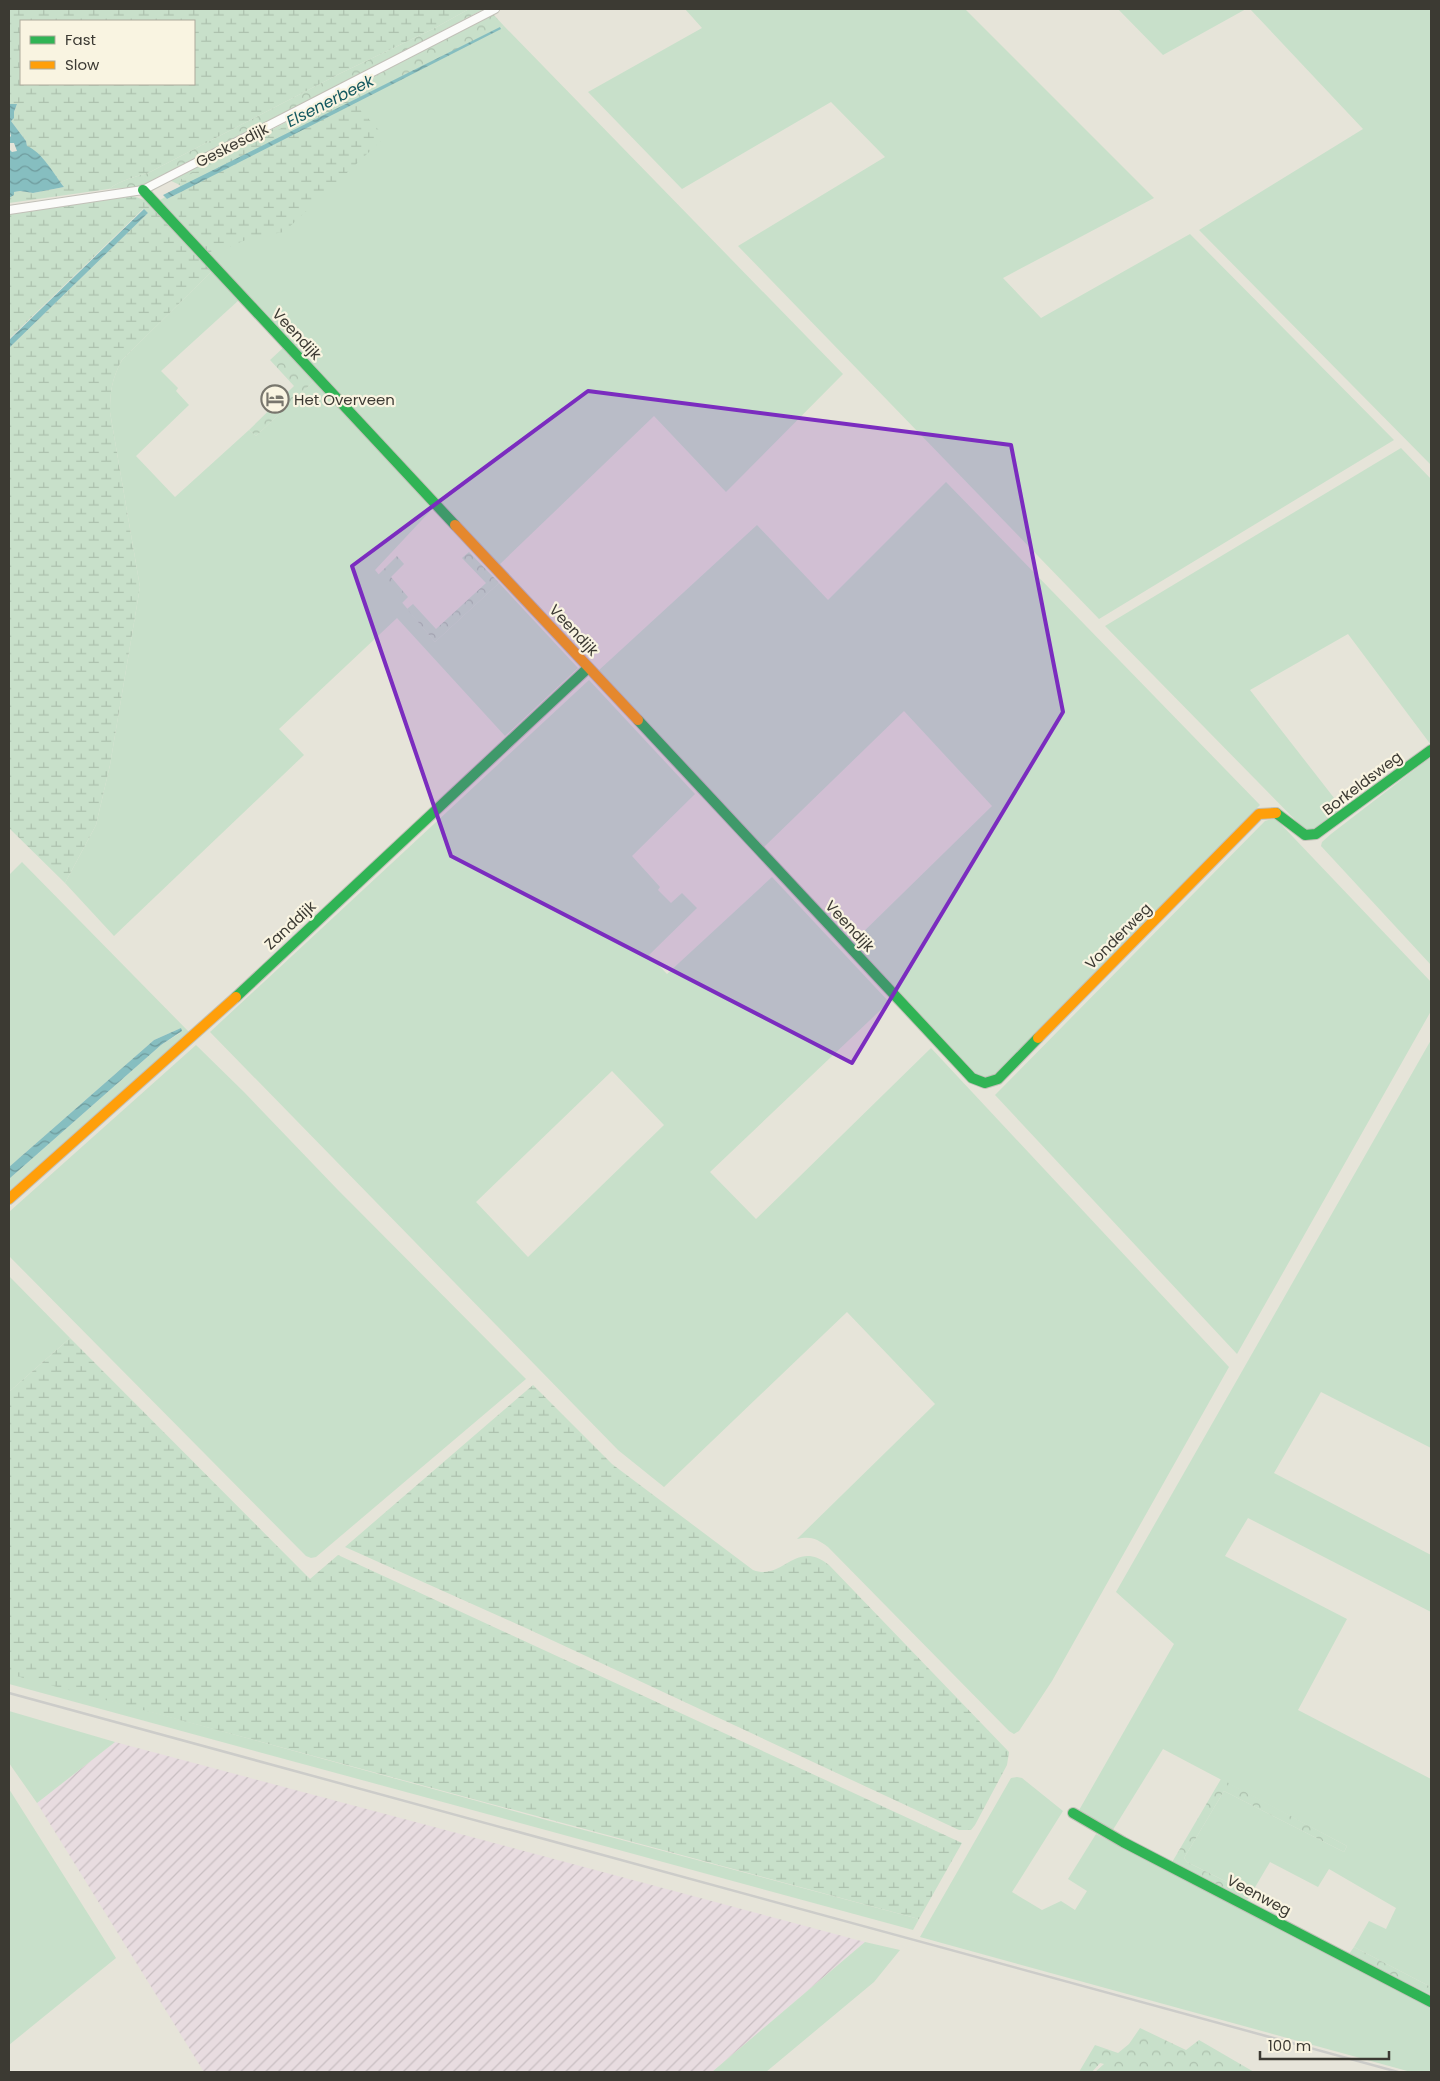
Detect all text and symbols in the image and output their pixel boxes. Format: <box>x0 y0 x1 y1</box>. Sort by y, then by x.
legend <box>20 20 195 85</box>
text: Fast <box>65 29 96 50</box>
text: Slow <box>65 54 100 75</box>
water label: Elsenerbeek <box>282 69 378 133</box>
street label: Geskesdijk <box>192 118 272 172</box>
street label: Veendijk <box>268 304 327 365</box>
hotel icon: Het Overveen <box>260 384 290 414</box>
place label: Het Overveen <box>294 389 395 410</box>
street label: Veendijk <box>545 600 604 661</box>
street label: Borkeldsweg <box>1318 746 1406 820</box>
street label: Zanddijk <box>260 896 320 954</box>
street label: Veendijk <box>821 896 880 957</box>
street label: Vonderweg <box>1080 898 1156 974</box>
street label: Veenweg <box>1223 1869 1295 1921</box>
scale bar <box>1260 2028 1389 2060</box>
text: 100 m <box>1268 2035 1311 2056</box>

